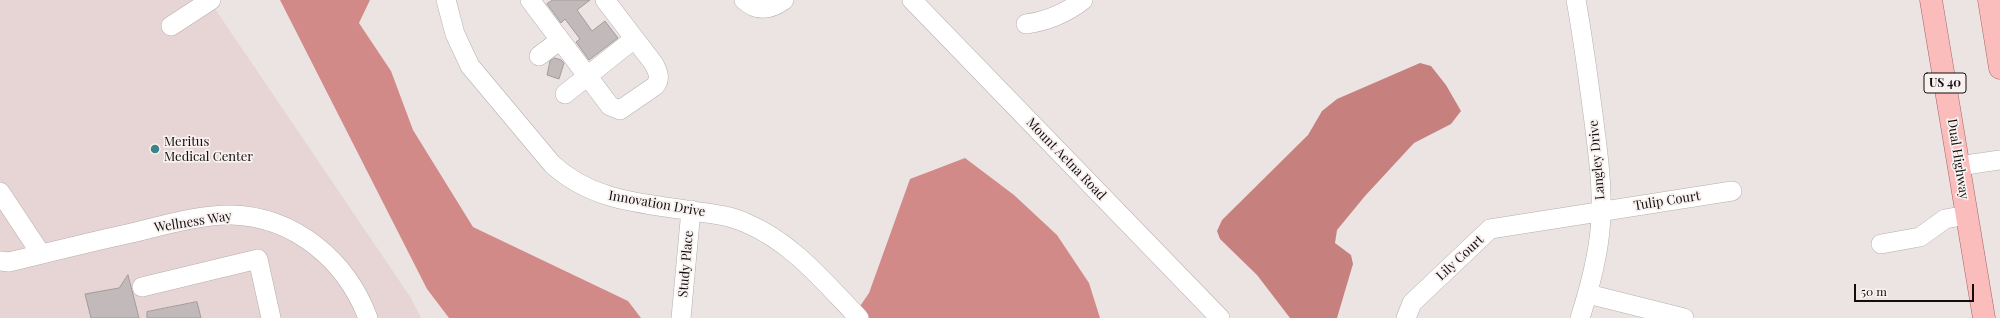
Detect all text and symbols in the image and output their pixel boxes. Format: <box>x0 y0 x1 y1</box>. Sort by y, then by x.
road number: US 40 <box>1924 73 1966 93</box>
street label: Mount Aetna Road <box>1023 115 1109 203</box>
street label: Dual Highway <box>1944 118 1972 200</box>
street label: Langley Drive <box>1586 119 1608 201</box>
place label: Meritus Medical Center <box>164 134 253 165</box>
marker: Meritus Medical Center <box>149 143 161 155</box>
street label: Innovation Drive <box>607 188 707 220</box>
street label: Tulip Court <box>1633 188 1701 214</box>
street label: Wellness Way <box>153 208 233 236</box>
street label: Study Place <box>675 230 697 298</box>
street label: Lily Court <box>1433 232 1487 284</box>
scale bar <box>1856 276 1976 302</box>
text: 50 m <box>1861 283 1887 299</box>

